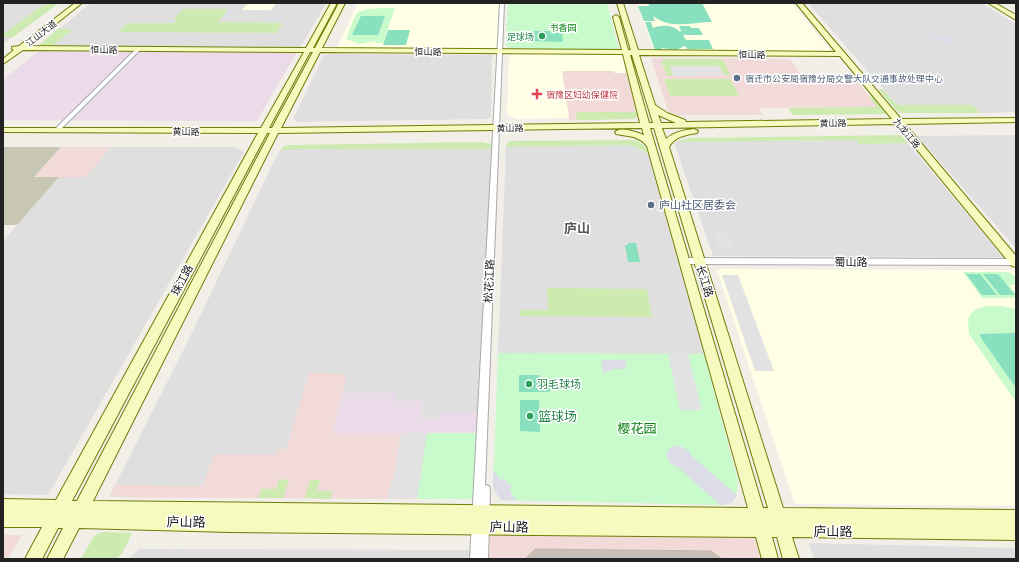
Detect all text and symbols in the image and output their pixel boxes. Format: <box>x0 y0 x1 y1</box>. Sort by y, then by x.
street label: 江山大道 <box>23 18 59 48</box>
park label: 书香园 <box>549 22 577 33</box>
place label: 足球场 <box>507 31 534 42</box>
marker: 足球场 <box>537 31 547 41</box>
street label: 恒山路 <box>90 44 118 55</box>
street label: 恒山路 <box>414 46 442 57</box>
street label: 恒山路 <box>738 49 766 60</box>
marker: 宿迁市公安局宿豫分局交警大队交通事故处理中心 <box>732 73 742 83</box>
place label: 宿迁市公安局宿豫分局交警大队交通事故处理中心 <box>745 73 943 84</box>
marker: 宿豫区妇幼保健院 <box>531 88 543 100</box>
place label: 宿豫区妇幼保健院 <box>546 89 618 100</box>
street label: 九龙江路 <box>891 116 923 150</box>
street label: 黄山路 <box>819 117 847 129</box>
street label: 黄山路 <box>496 122 524 134</box>
street label: 黄山路 <box>172 126 200 137</box>
place label: 庐山社区居委会 <box>659 198 736 212</box>
marker: 庐山社区居委会 <box>646 200 656 210</box>
district label: 庐山 <box>564 220 590 237</box>
street label: 蜀山路 <box>835 255 868 269</box>
street label: 松花江路 <box>481 259 497 303</box>
street label: 珠江路 <box>168 262 196 298</box>
street label: 长江路 <box>693 263 717 299</box>
place label: 羽毛球场 <box>537 377 581 391</box>
marker: 羽毛球场 <box>524 379 534 389</box>
place label: 篮球场 <box>538 408 577 425</box>
marker: 篮球场 <box>525 411 535 421</box>
park label: 樱花园 <box>617 420 657 437</box>
street label: 庐山路 <box>166 513 206 531</box>
street label: 庐山路 <box>489 518 529 536</box>
street label: 庐山路 <box>813 523 853 540</box>

